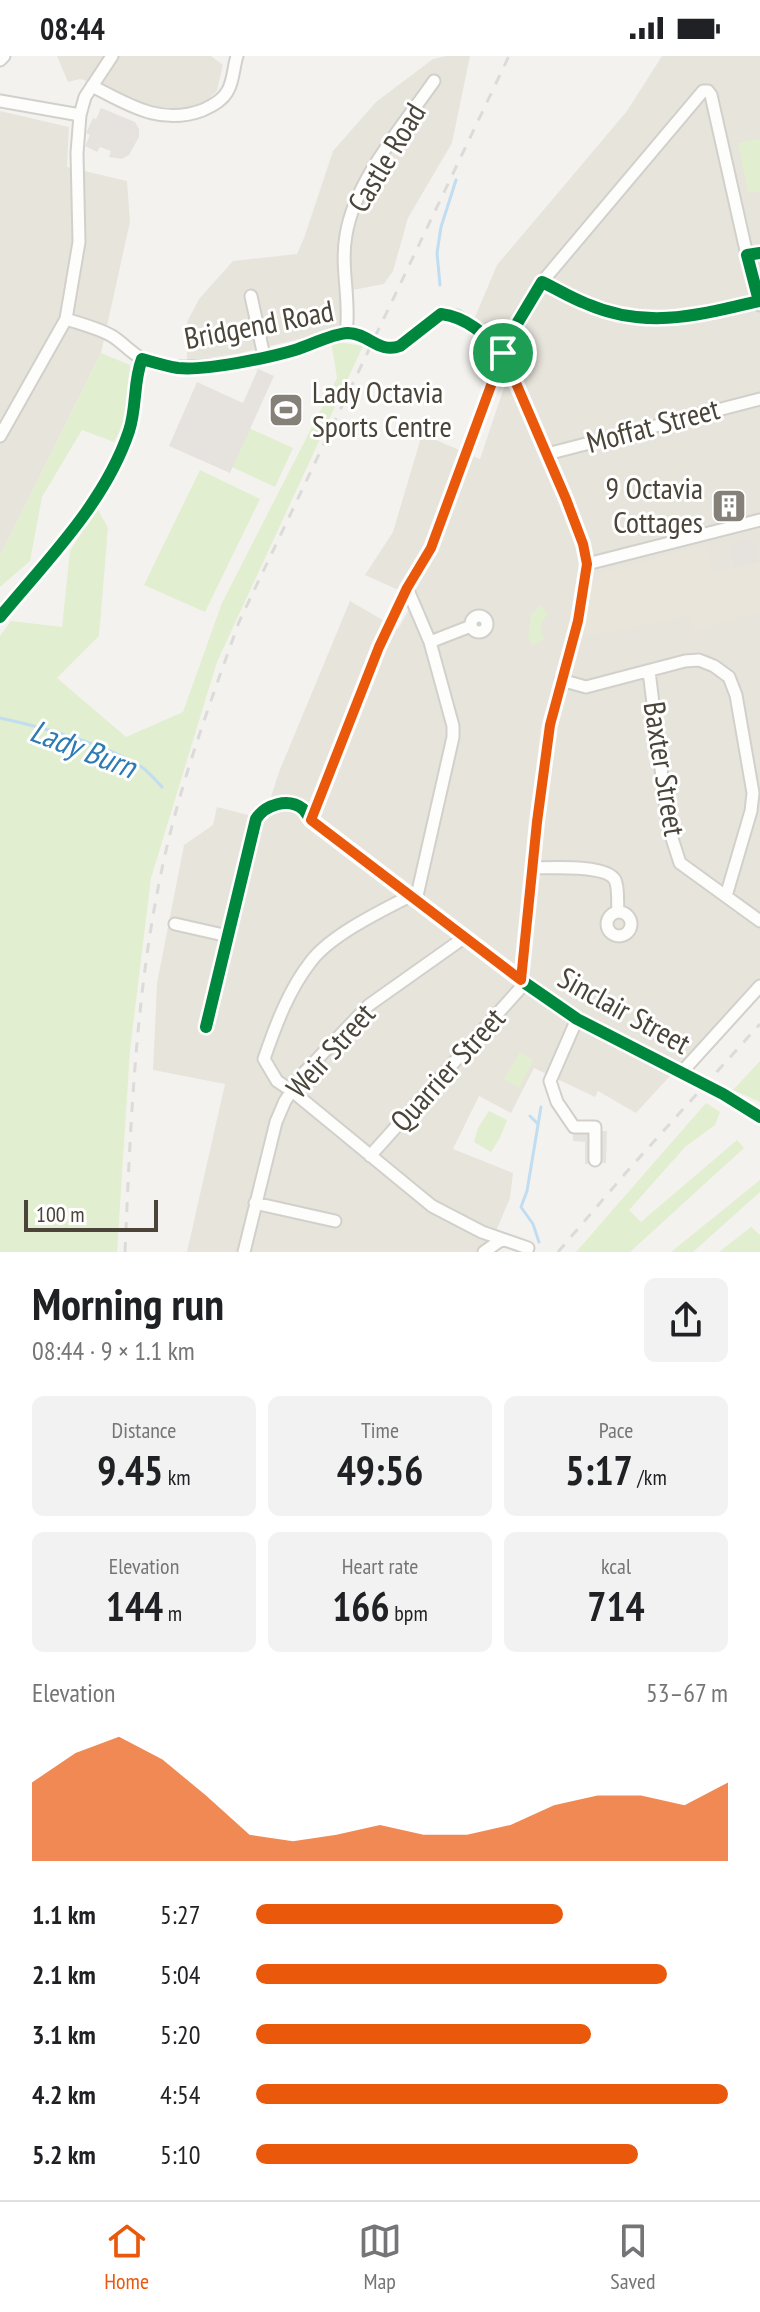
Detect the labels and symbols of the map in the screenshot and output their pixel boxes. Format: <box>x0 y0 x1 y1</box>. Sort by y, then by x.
street label: Castle Road <box>338 95 434 219</box>
street label: Bridgend Road <box>181 290 337 357</box>
pin <box>469 319 537 387</box>
place label: Lady Octavia Sports Centre <box>312 372 452 445</box>
street label: Moffat Street <box>582 388 724 461</box>
sports icon: Lady Octavia Sports Centre <box>267 391 305 429</box>
place label: 9 Octavia Cottages <box>606 468 703 541</box>
building icon: 9 Octavia Cottages <box>710 487 748 525</box>
street label: Baxter Street <box>636 699 695 840</box>
water label: Lady Burn <box>25 709 144 788</box>
street label: Sinclair Street <box>552 957 698 1062</box>
street label: Weir Street <box>277 994 383 1106</box>
street label: Quarrier Street <box>381 998 513 1139</box>
scale bar <box>24 1196 158 1232</box>

